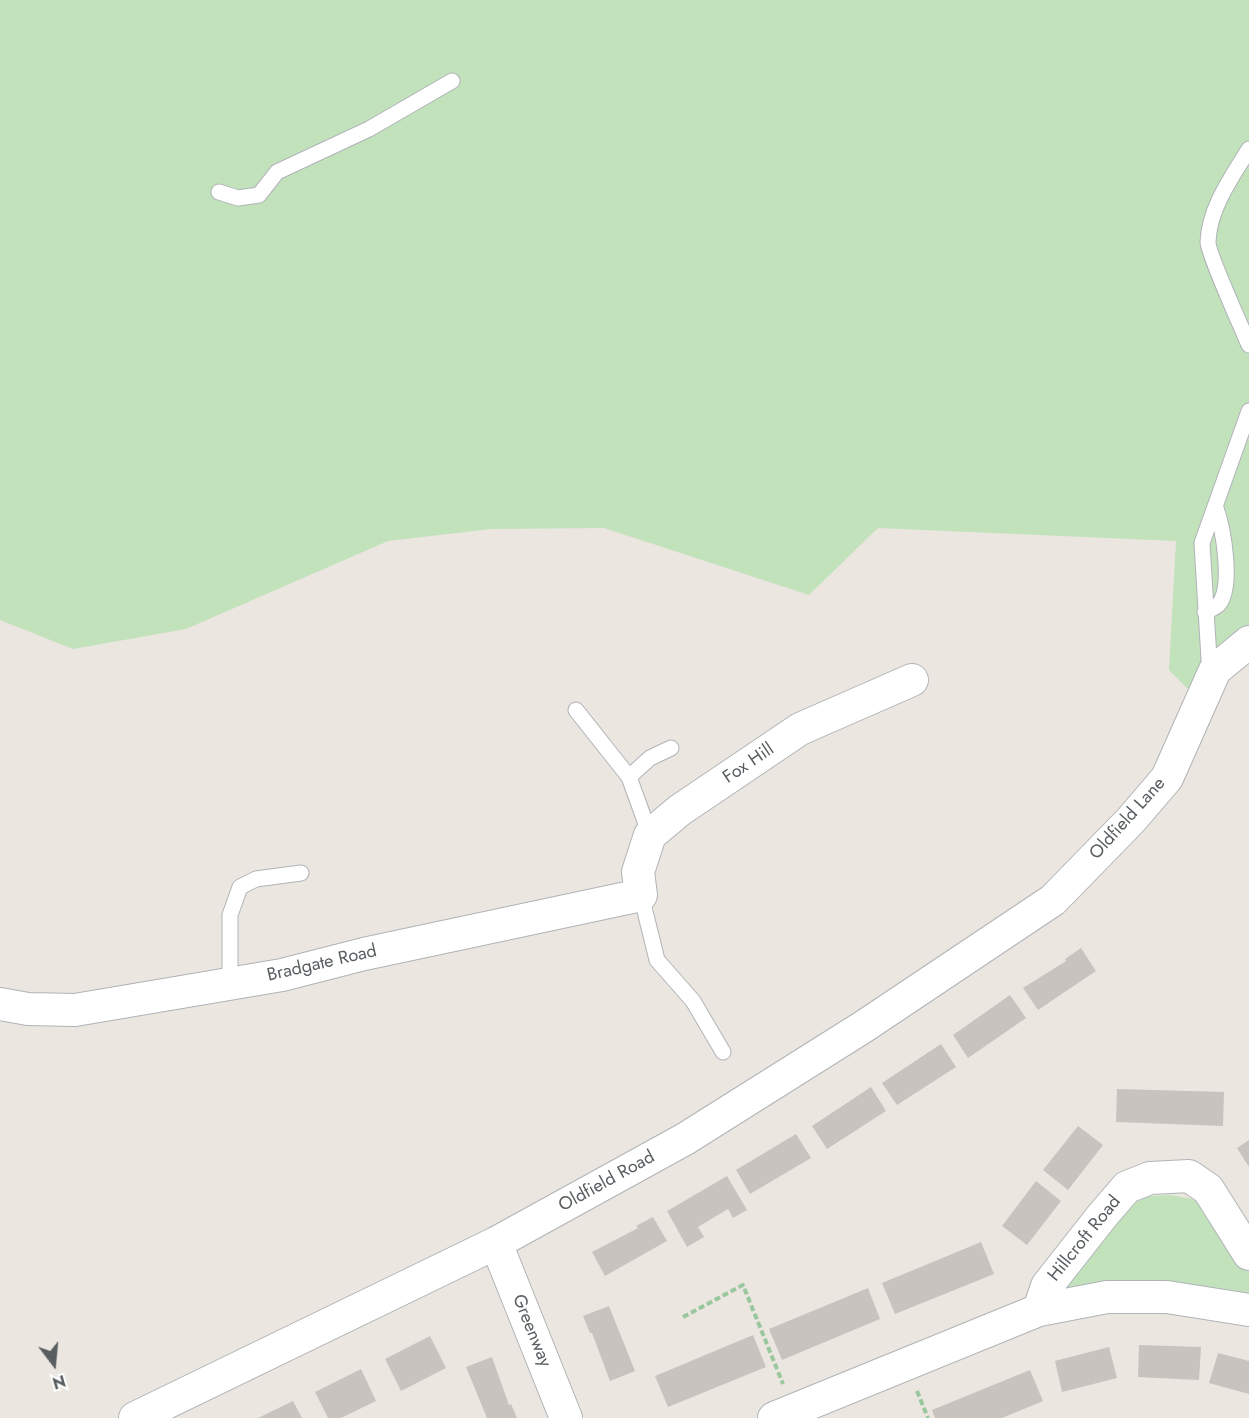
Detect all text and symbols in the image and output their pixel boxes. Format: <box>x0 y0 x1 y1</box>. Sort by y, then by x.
street label: Fox Hill <box>719 739 779 789</box>
street label: Oldfield Lane <box>1086 774 1170 864</box>
street label: Bradgate Road <box>265 941 379 987</box>
street label: Oldfield Road <box>555 1147 659 1217</box>
street label: Hillcroft Road <box>1044 1192 1126 1286</box>
street label: Greenway <box>507 1291 555 1371</box>
north arrow <box>24 1334 84 1394</box>
text: N <box>50 1369 68 1395</box>

